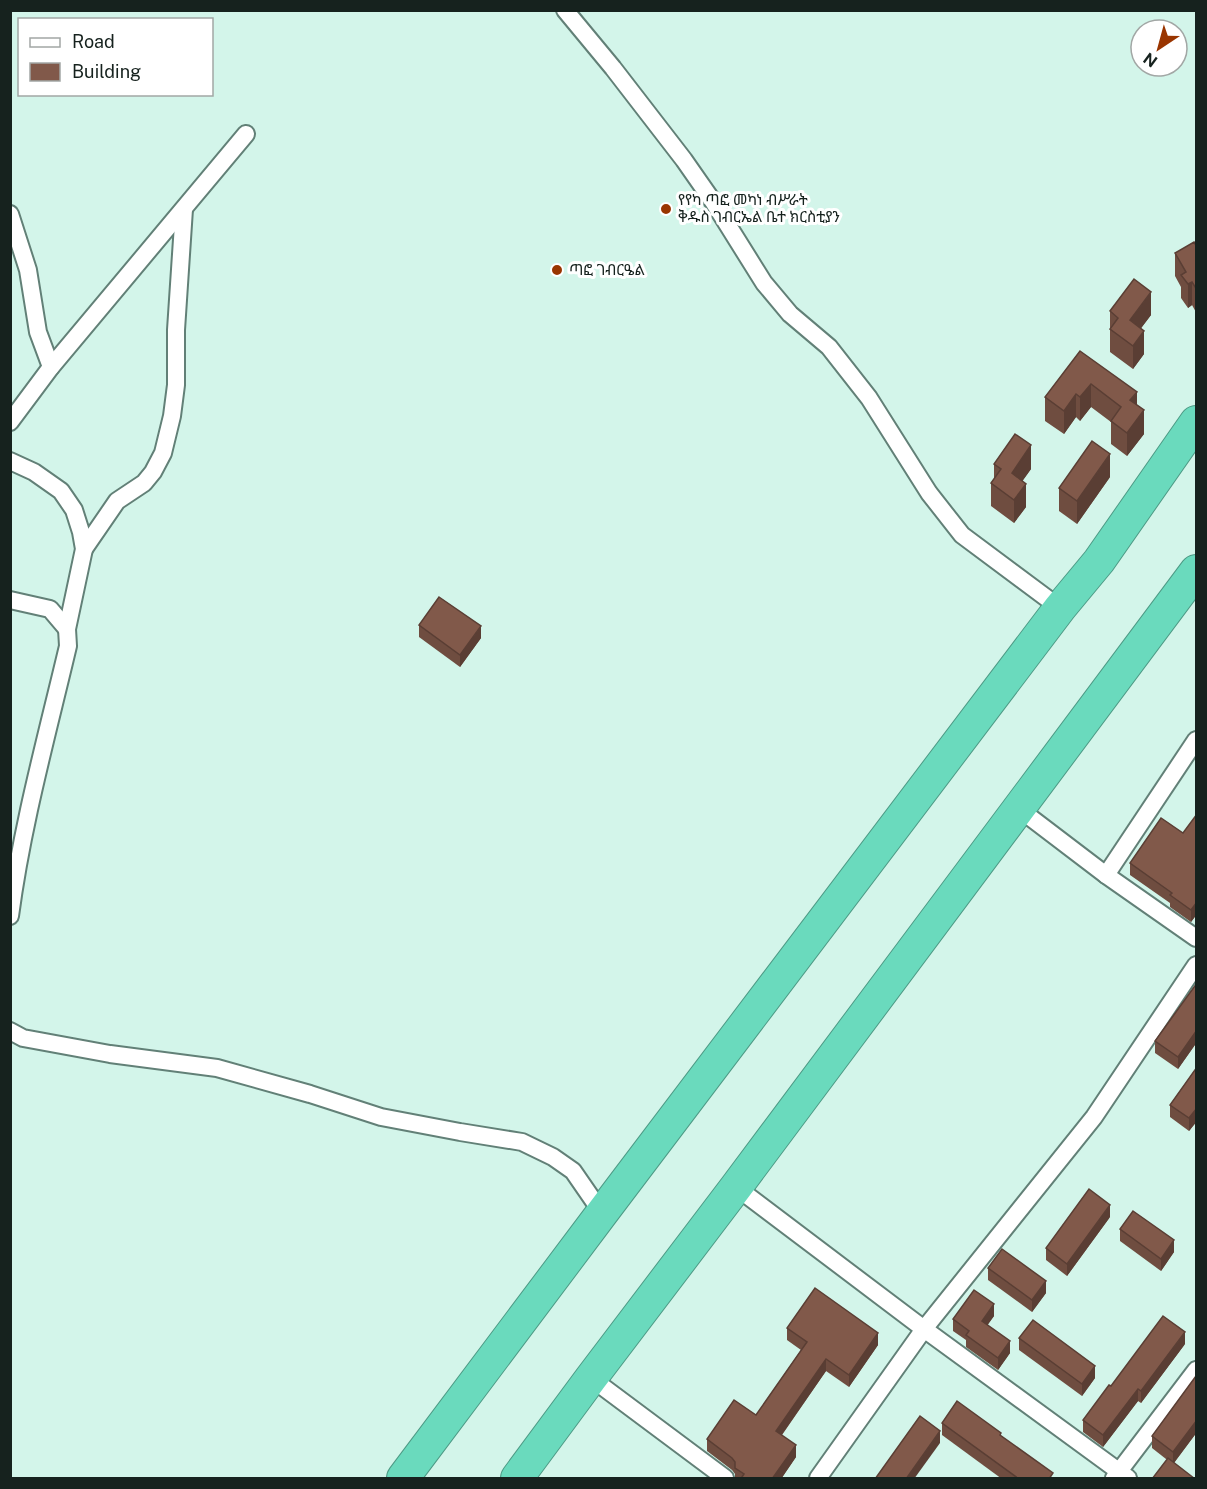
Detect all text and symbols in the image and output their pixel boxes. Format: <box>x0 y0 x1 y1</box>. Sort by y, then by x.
legend <box>18 18 213 96</box>
north arrow <box>1129 18 1189 78</box>
text: Road <box>72 31 115 52</box>
text: N <box>1140 48 1161 71</box>
text: Building <box>72 61 141 82</box>
place label: የየካ ጣፎ መካነ ብሥራት ቅዱስ ገብርኤል ቤተ ክርስቲያን <box>678 191 840 225</box>
marker: የየካ ጣፎ መካነ ብሥራት ቅዱስ ገብርኤል ቤተ ክርስቲያን <box>659 202 673 216</box>
place label: ጣፎ ገብርዔል <box>569 261 645 278</box>
marker: ጣፎ ገብርዔል <box>550 263 564 277</box>

